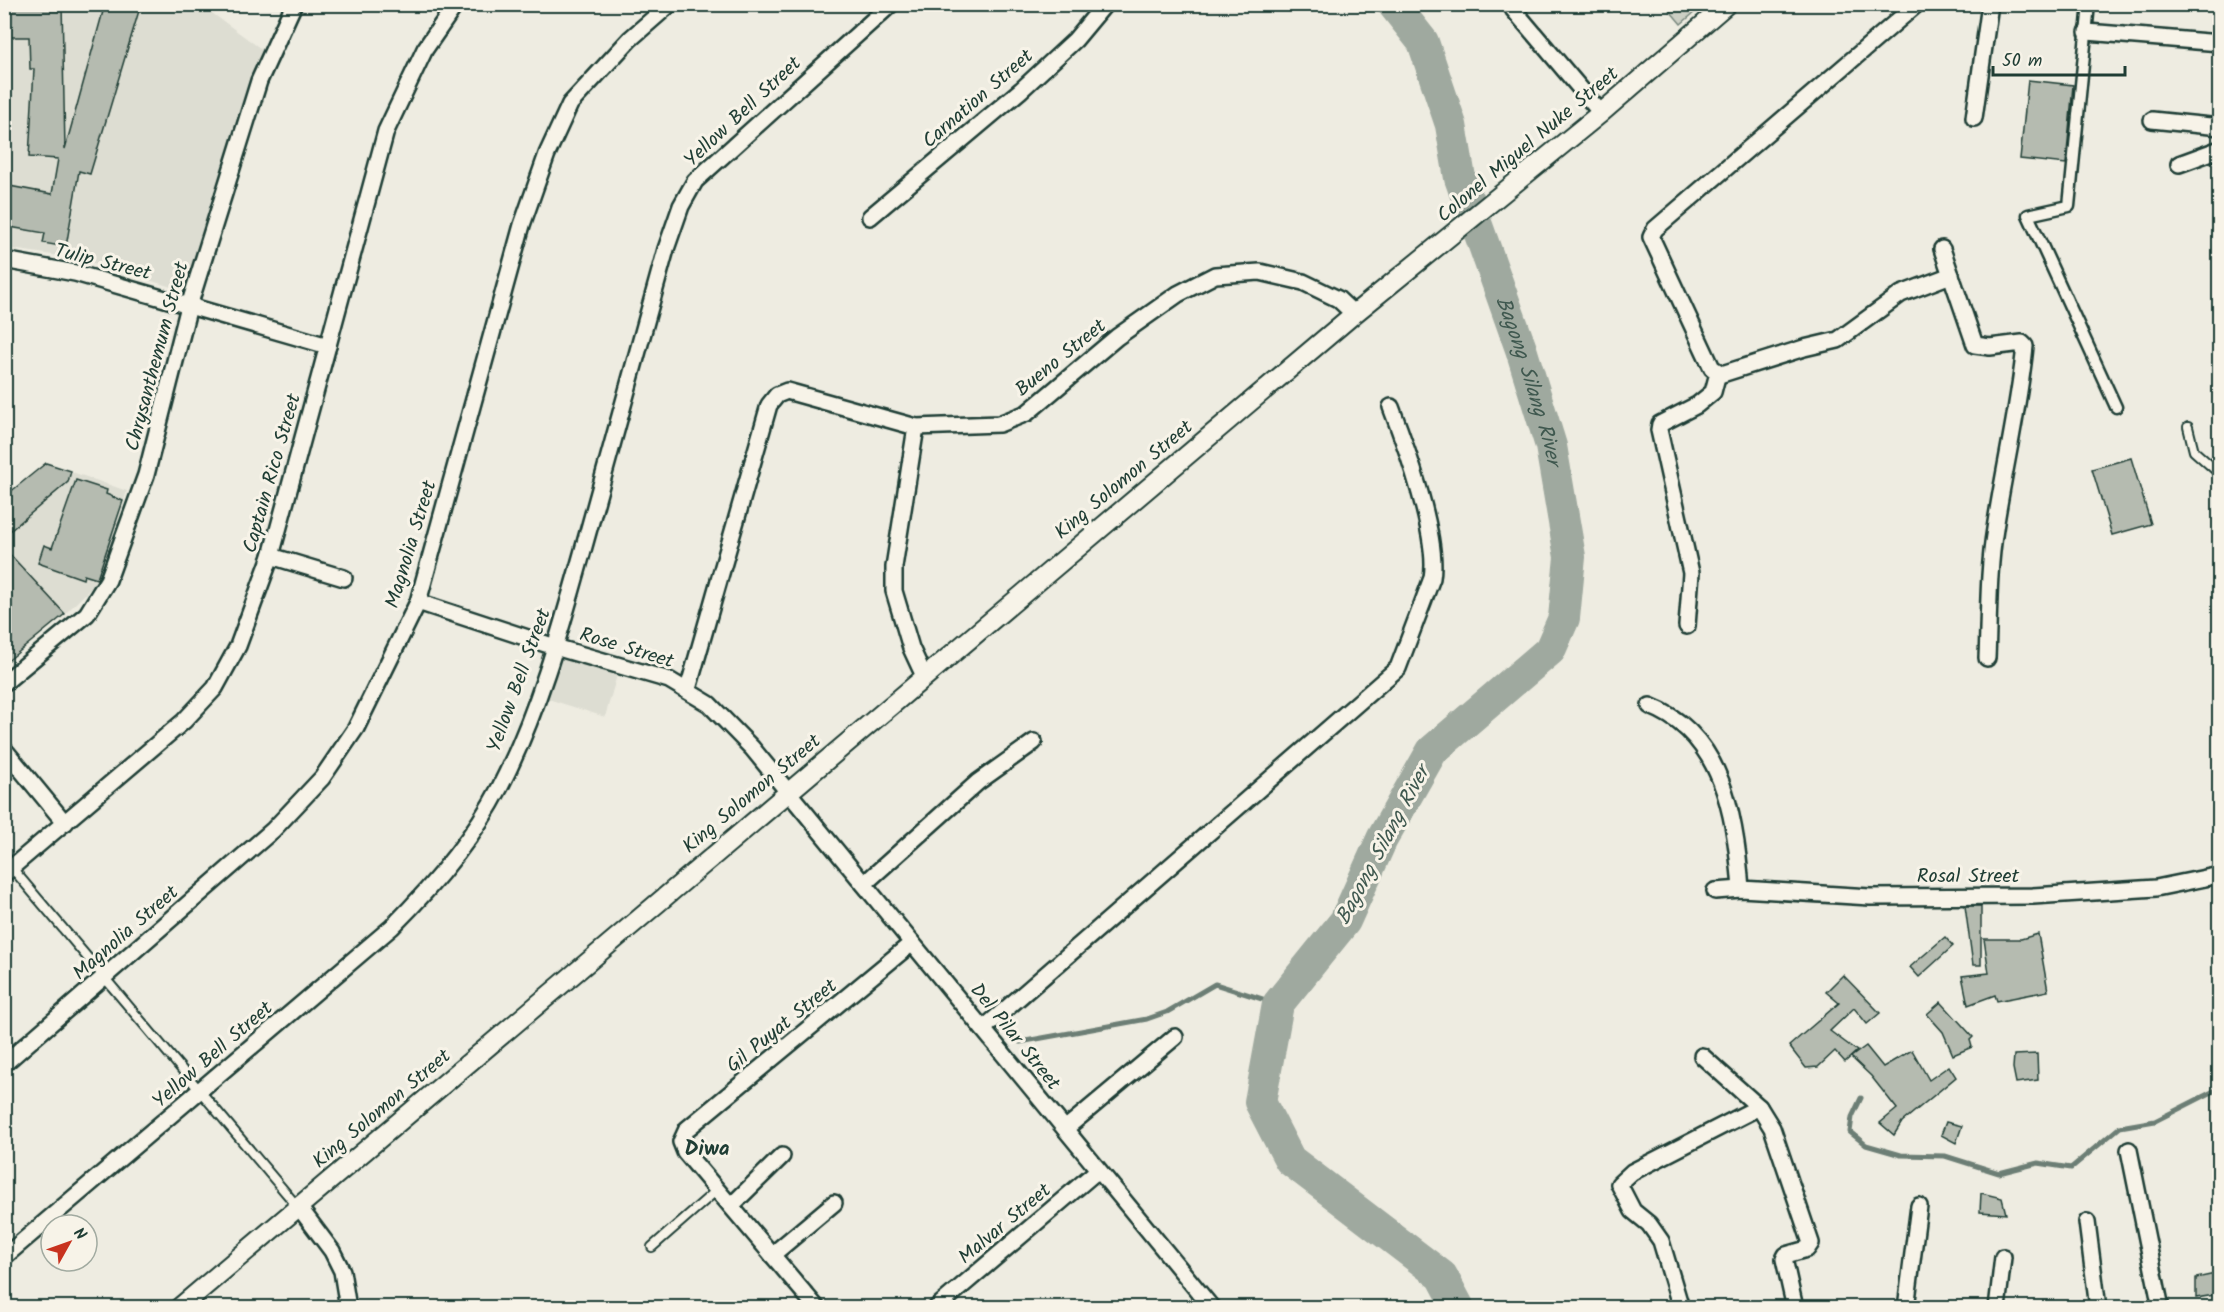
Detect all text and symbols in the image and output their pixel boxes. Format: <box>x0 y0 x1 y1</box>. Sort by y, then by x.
scale bar <box>1993 39 2125 77</box>
street label: Carnation Street <box>915 42 1041 157</box>
text: 50 m <box>2002 47 2042 76</box>
street label: Yellow Bell Street <box>677 49 810 176</box>
street label: Colonel Miguel Nuke Street <box>1430 59 1627 232</box>
street label: Tulip Street <box>51 236 154 290</box>
street label: Chrysanthemum Street <box>117 258 199 455</box>
water label: Bagong Silang River <box>1486 292 1570 472</box>
street label: Bueno Street <box>1009 311 1114 406</box>
street label: Captain Rico Street <box>235 390 311 557</box>
street label: King Solomon Street <box>1048 413 1201 548</box>
street label: Magnolia Street <box>377 476 447 612</box>
street label: Yellow Bell Street <box>479 604 561 757</box>
street label: Rose Street <box>575 619 678 678</box>
street label: King Solomon Street <box>676 727 829 862</box>
water label: Bagong Silang River <box>1328 757 1441 931</box>
street label: Rosal Street <box>1917 861 2019 893</box>
street label: Magnolia Street <box>66 878 187 989</box>
street label: Gil Puyat Street <box>719 971 845 1082</box>
street label: Del Pilar Street <box>961 977 1068 1098</box>
street label: Yellow Bell Street <box>146 994 281 1117</box>
street label: King Solomon Street <box>306 1042 459 1177</box>
district label: Diwa <box>684 1133 730 1166</box>
street label: Malvar Street <box>952 1176 1059 1273</box>
north arrow <box>39 1213 99 1273</box>
text: N <box>67 1222 92 1246</box>

